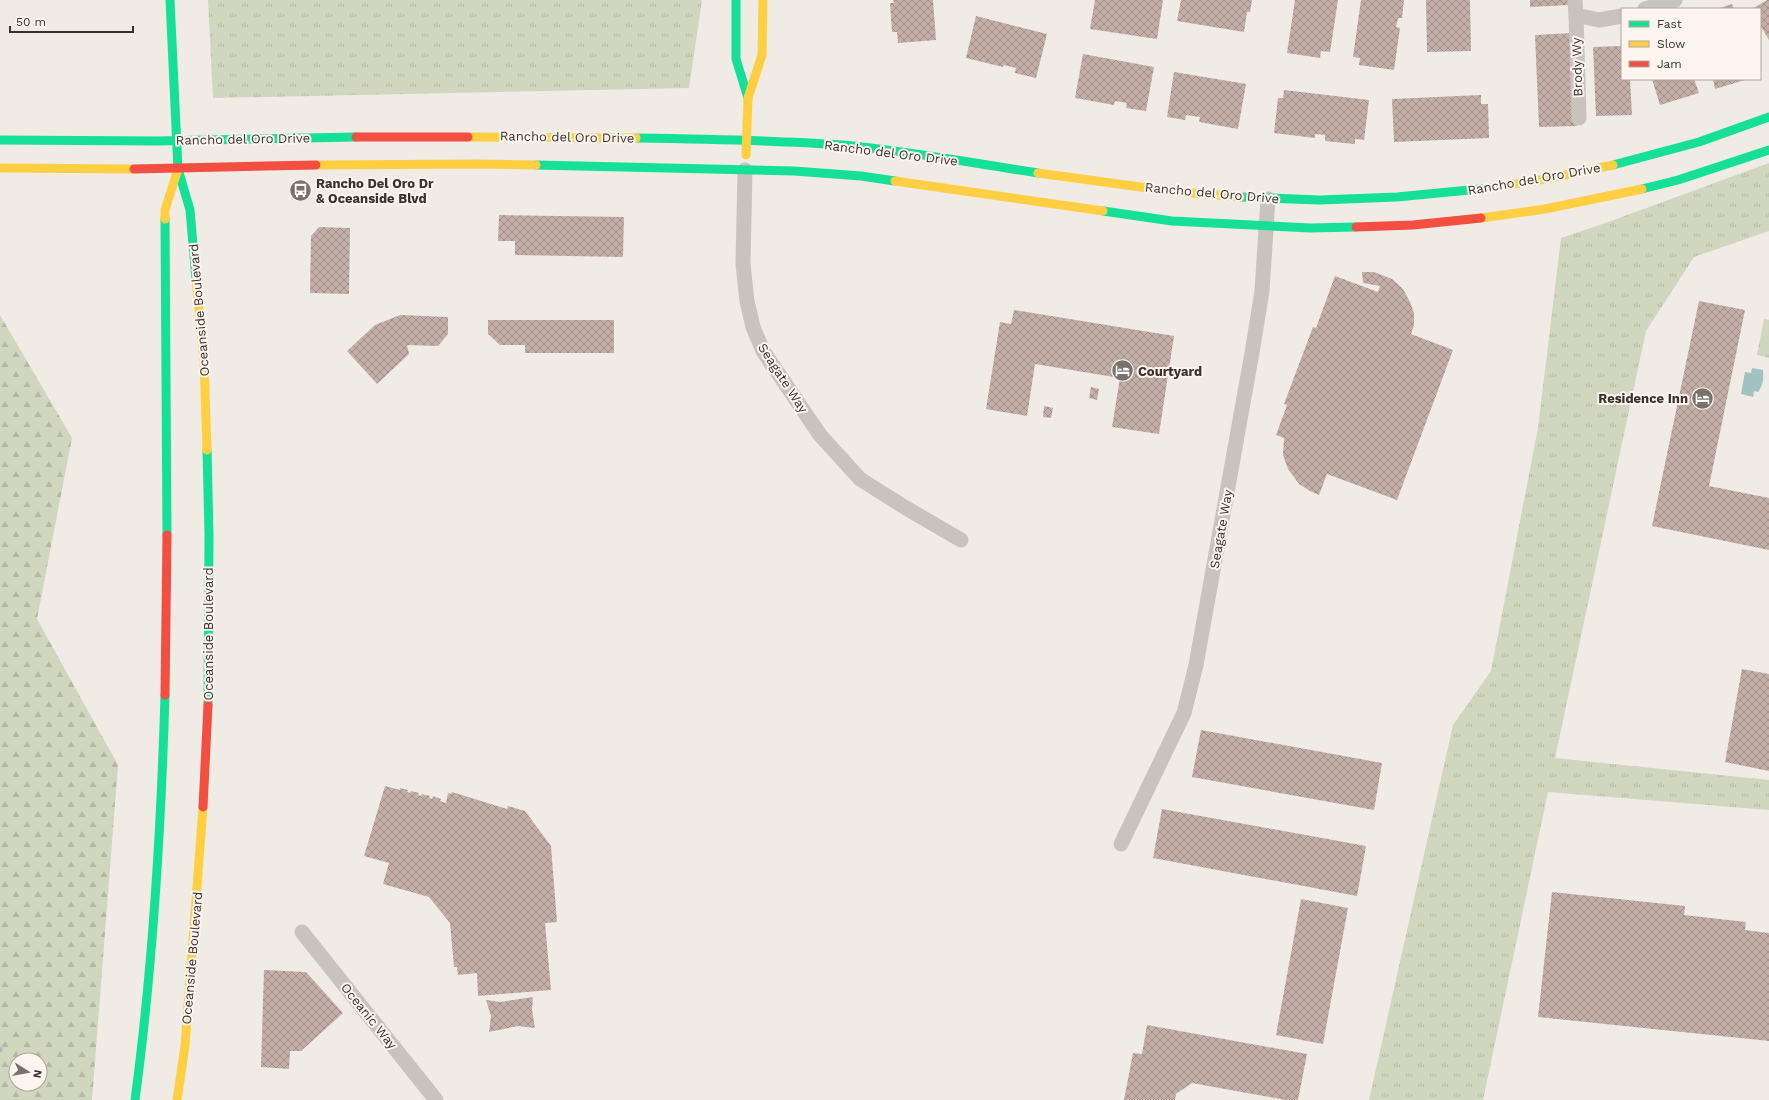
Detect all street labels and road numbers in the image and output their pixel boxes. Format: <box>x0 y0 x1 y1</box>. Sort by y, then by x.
street label: Brody Wy <box>1568 37 1586 97</box>
street label: Rancho del Oro Drive <box>500 128 634 146</box>
street label: Rancho del Oro Drive <box>176 130 310 148</box>
street label: Rancho del Oro Drive <box>823 137 959 169</box>
street label: Rancho del Oro Drive <box>1466 160 1602 198</box>
street label: Rancho del Oro Drive <box>1144 180 1280 206</box>
street label: Oceanside Boulevard <box>186 243 212 377</box>
street label: Seagate Way <box>755 340 811 416</box>
street label: Seagate Way <box>1207 488 1235 570</box>
street label: Oceanside Boulevard <box>201 567 216 701</box>
street label: Oceanside Boulevard <box>179 891 205 1025</box>
street label: Oceanic Way <box>338 980 400 1052</box>

